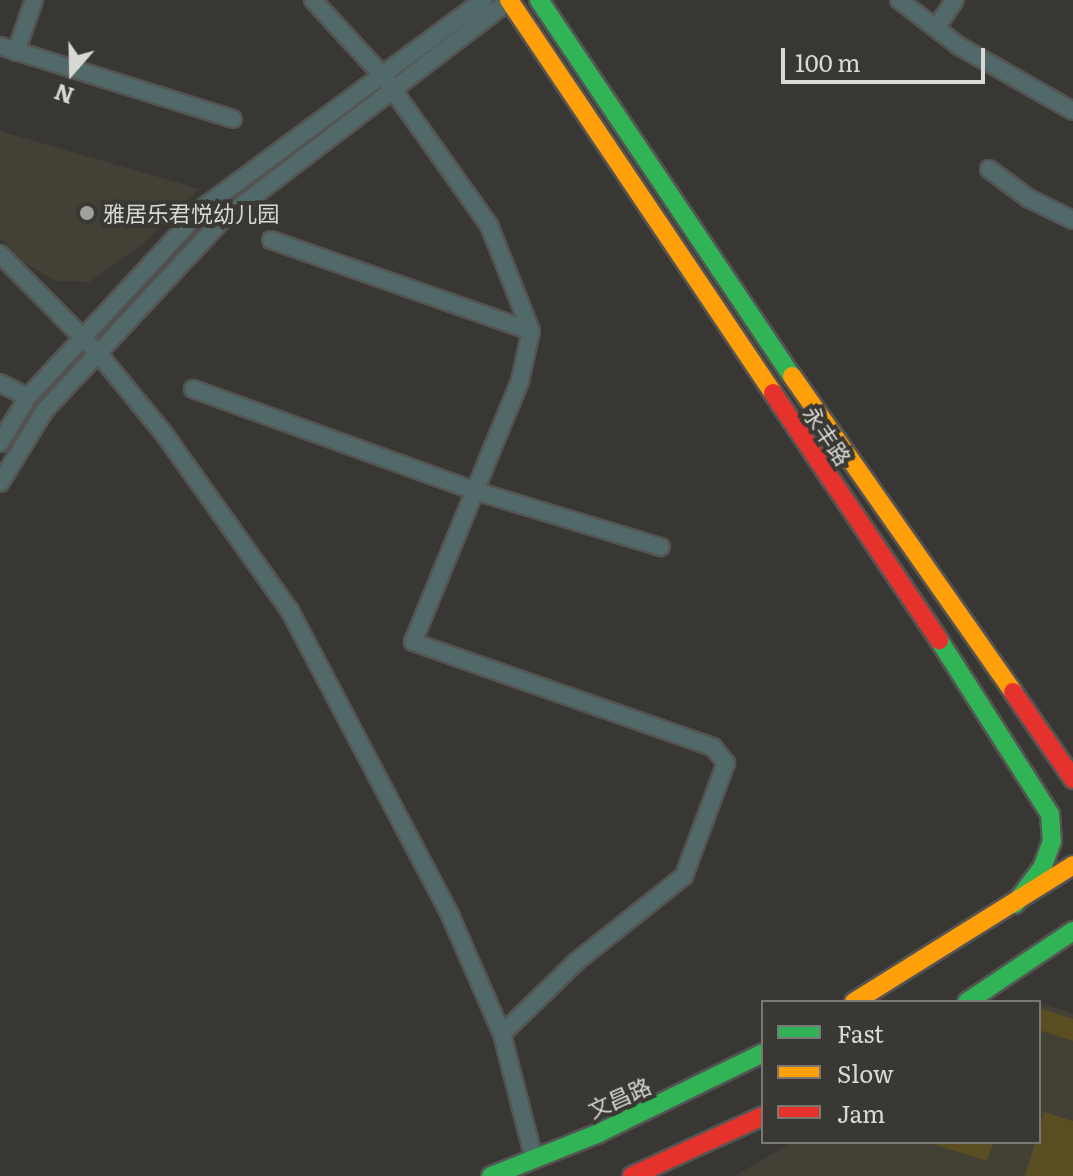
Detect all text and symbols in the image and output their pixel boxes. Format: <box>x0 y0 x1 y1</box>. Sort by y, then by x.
north arrow <box>32 32 112 112</box>
scale bar <box>785 32 989 82</box>
text: 100 m <box>795 44 861 79</box>
text: N <box>49 76 78 114</box>
place label: 雅居乐君悦幼儿园 <box>103 200 279 226</box>
marker: 雅居乐君悦幼儿园 <box>78 204 96 222</box>
street label: 永丰路 <box>799 400 857 470</box>
legend <box>761 1000 1041 1144</box>
text: Fast <box>837 1015 884 1050</box>
text: Slow <box>837 1055 894 1090</box>
street label: 文昌路 <box>583 1072 655 1122</box>
text: Jam <box>837 1095 885 1130</box>

